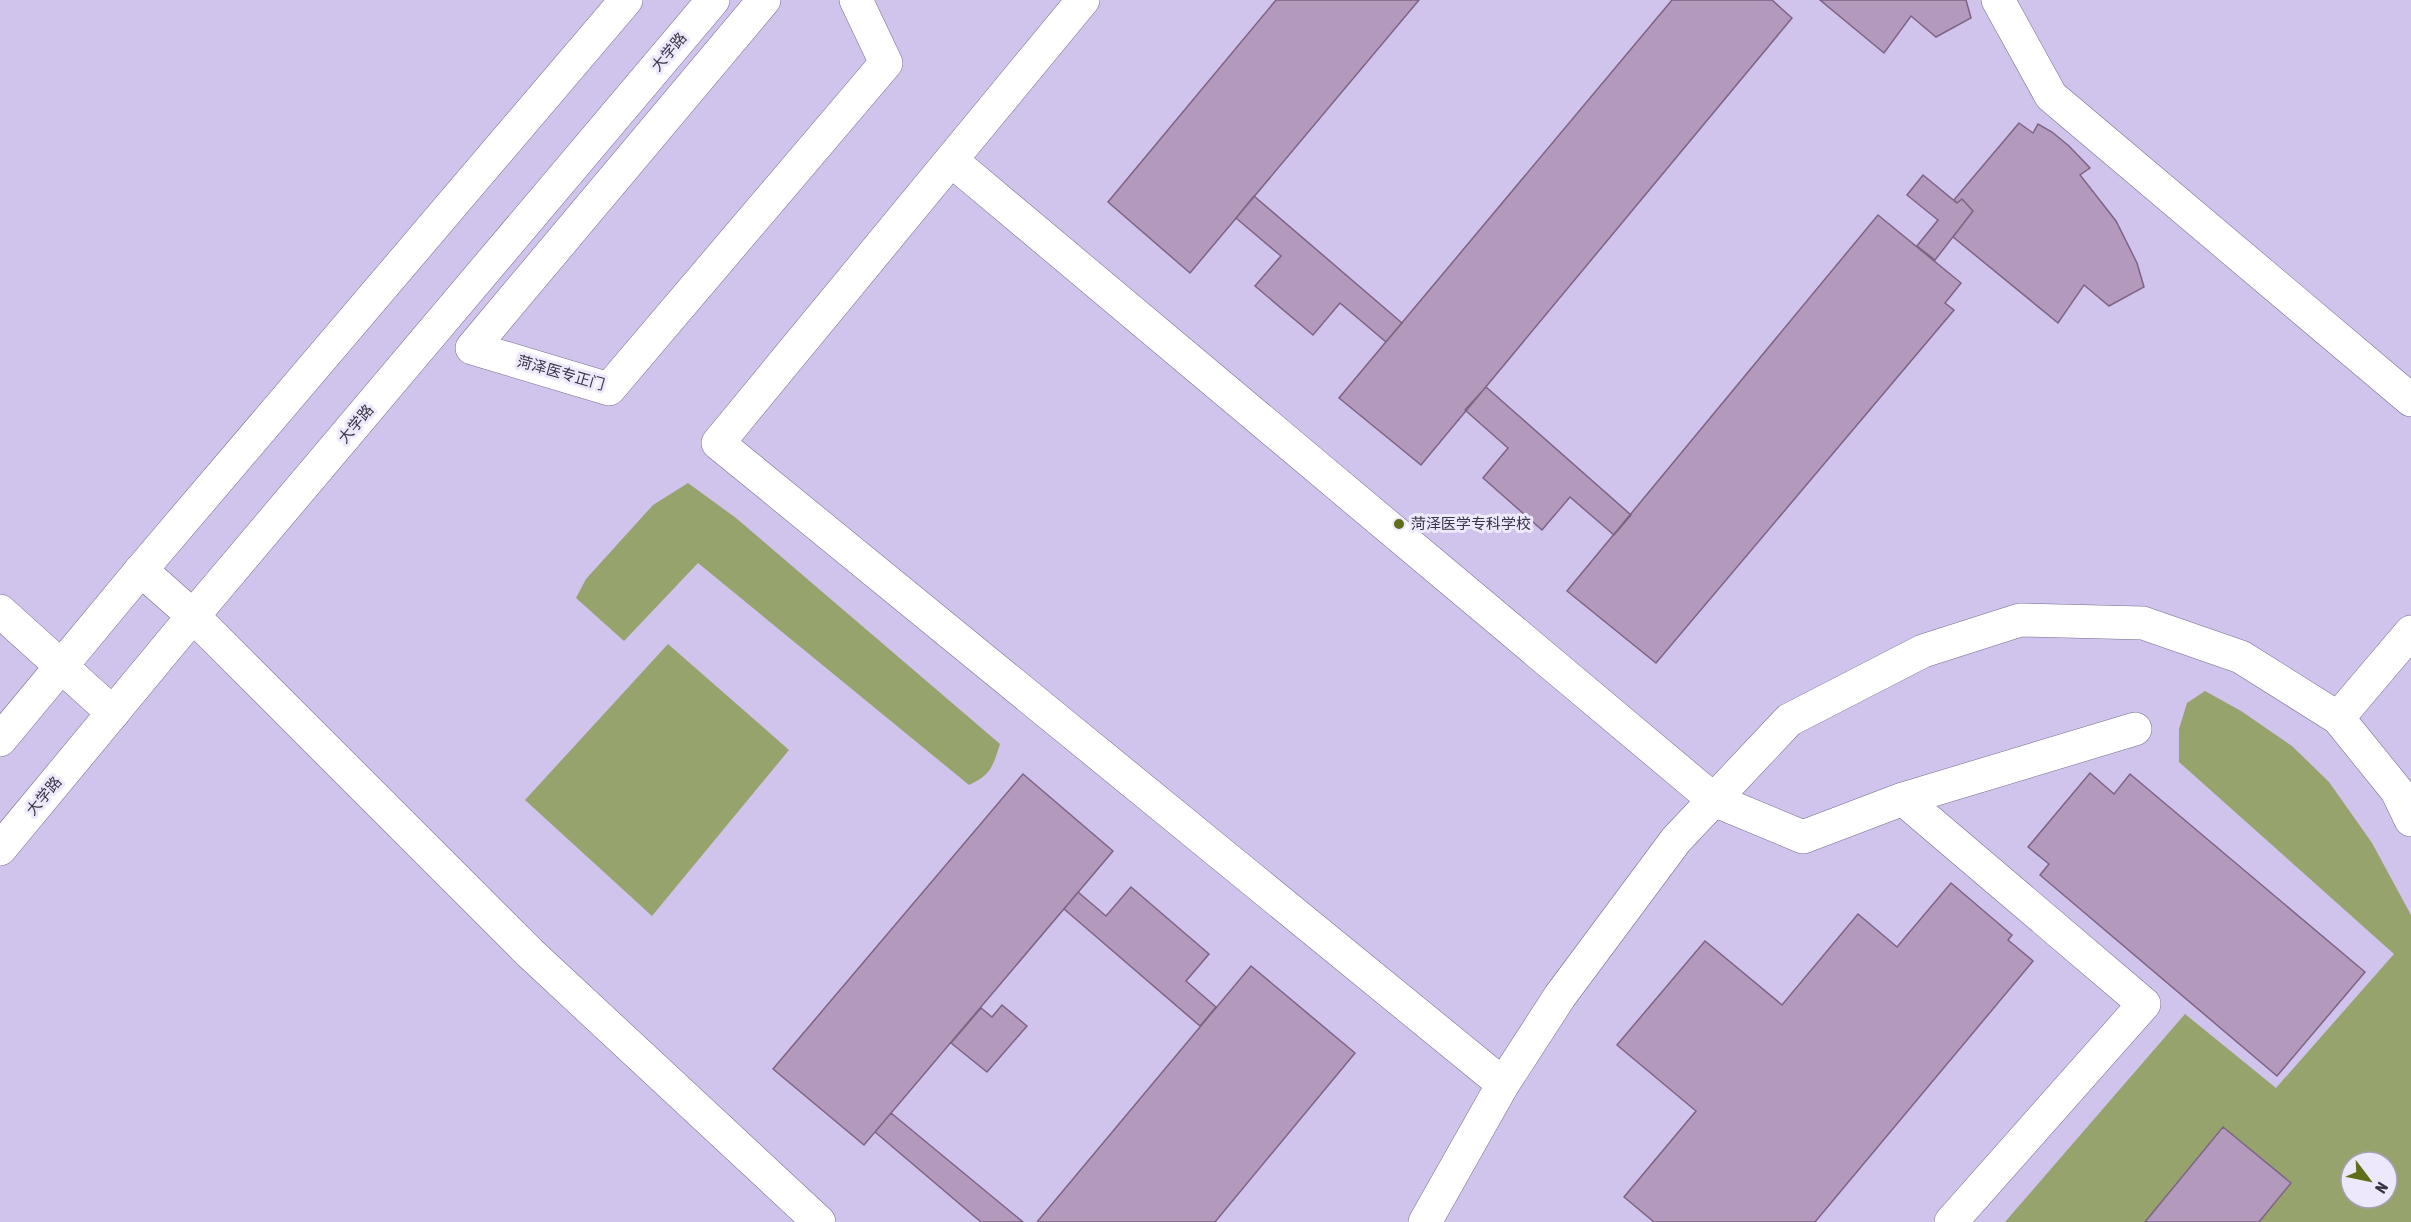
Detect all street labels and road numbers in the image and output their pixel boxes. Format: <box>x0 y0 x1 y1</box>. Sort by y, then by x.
street label: 大学路 <box>648 29 690 74</box>
street label: 菏泽医专正门 <box>516 352 607 393</box>
street label: 大学路 <box>335 401 377 446</box>
street label: 大学路 <box>23 773 65 818</box>

